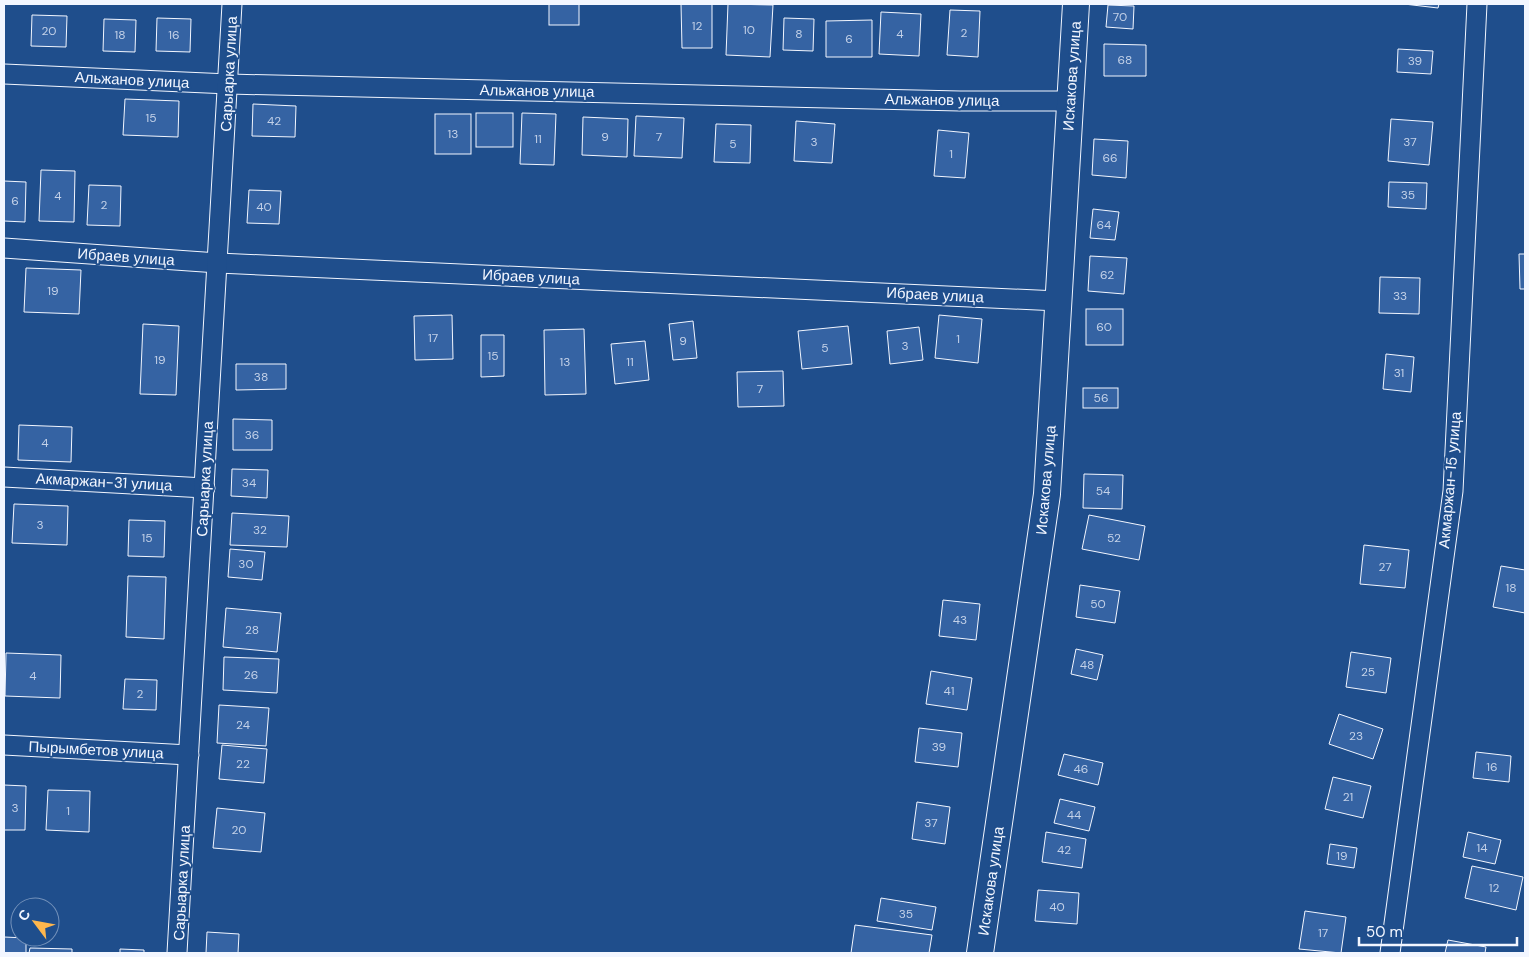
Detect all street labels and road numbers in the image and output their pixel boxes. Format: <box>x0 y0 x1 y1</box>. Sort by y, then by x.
street label: Сарыарка улица <box>216 15 242 132</box>
street label: Искакова улица <box>1058 20 1086 132</box>
street label: Альжанов улица <box>74 67 190 93</box>
street label: Альжанов улица <box>479 80 595 102</box>
street label: Альжанов улица <box>884 89 1000 111</box>
street label: Ибраев улица <box>77 244 176 270</box>
street label: Ибраев улица <box>482 264 581 290</box>
street label: Ибраев улица <box>886 282 985 308</box>
street label: Акмаржан-15 улица <box>1434 410 1466 549</box>
street label: Сарыарка улица <box>192 420 218 537</box>
street label: Искакова улица <box>1031 424 1061 536</box>
street label: Акмаржан-31 улица <box>35 468 174 496</box>
street label: Пырымбетов улица <box>28 736 165 764</box>
street label: Сарыарка улица <box>169 824 195 941</box>
street label: Искакова улица <box>973 825 1009 937</box>

